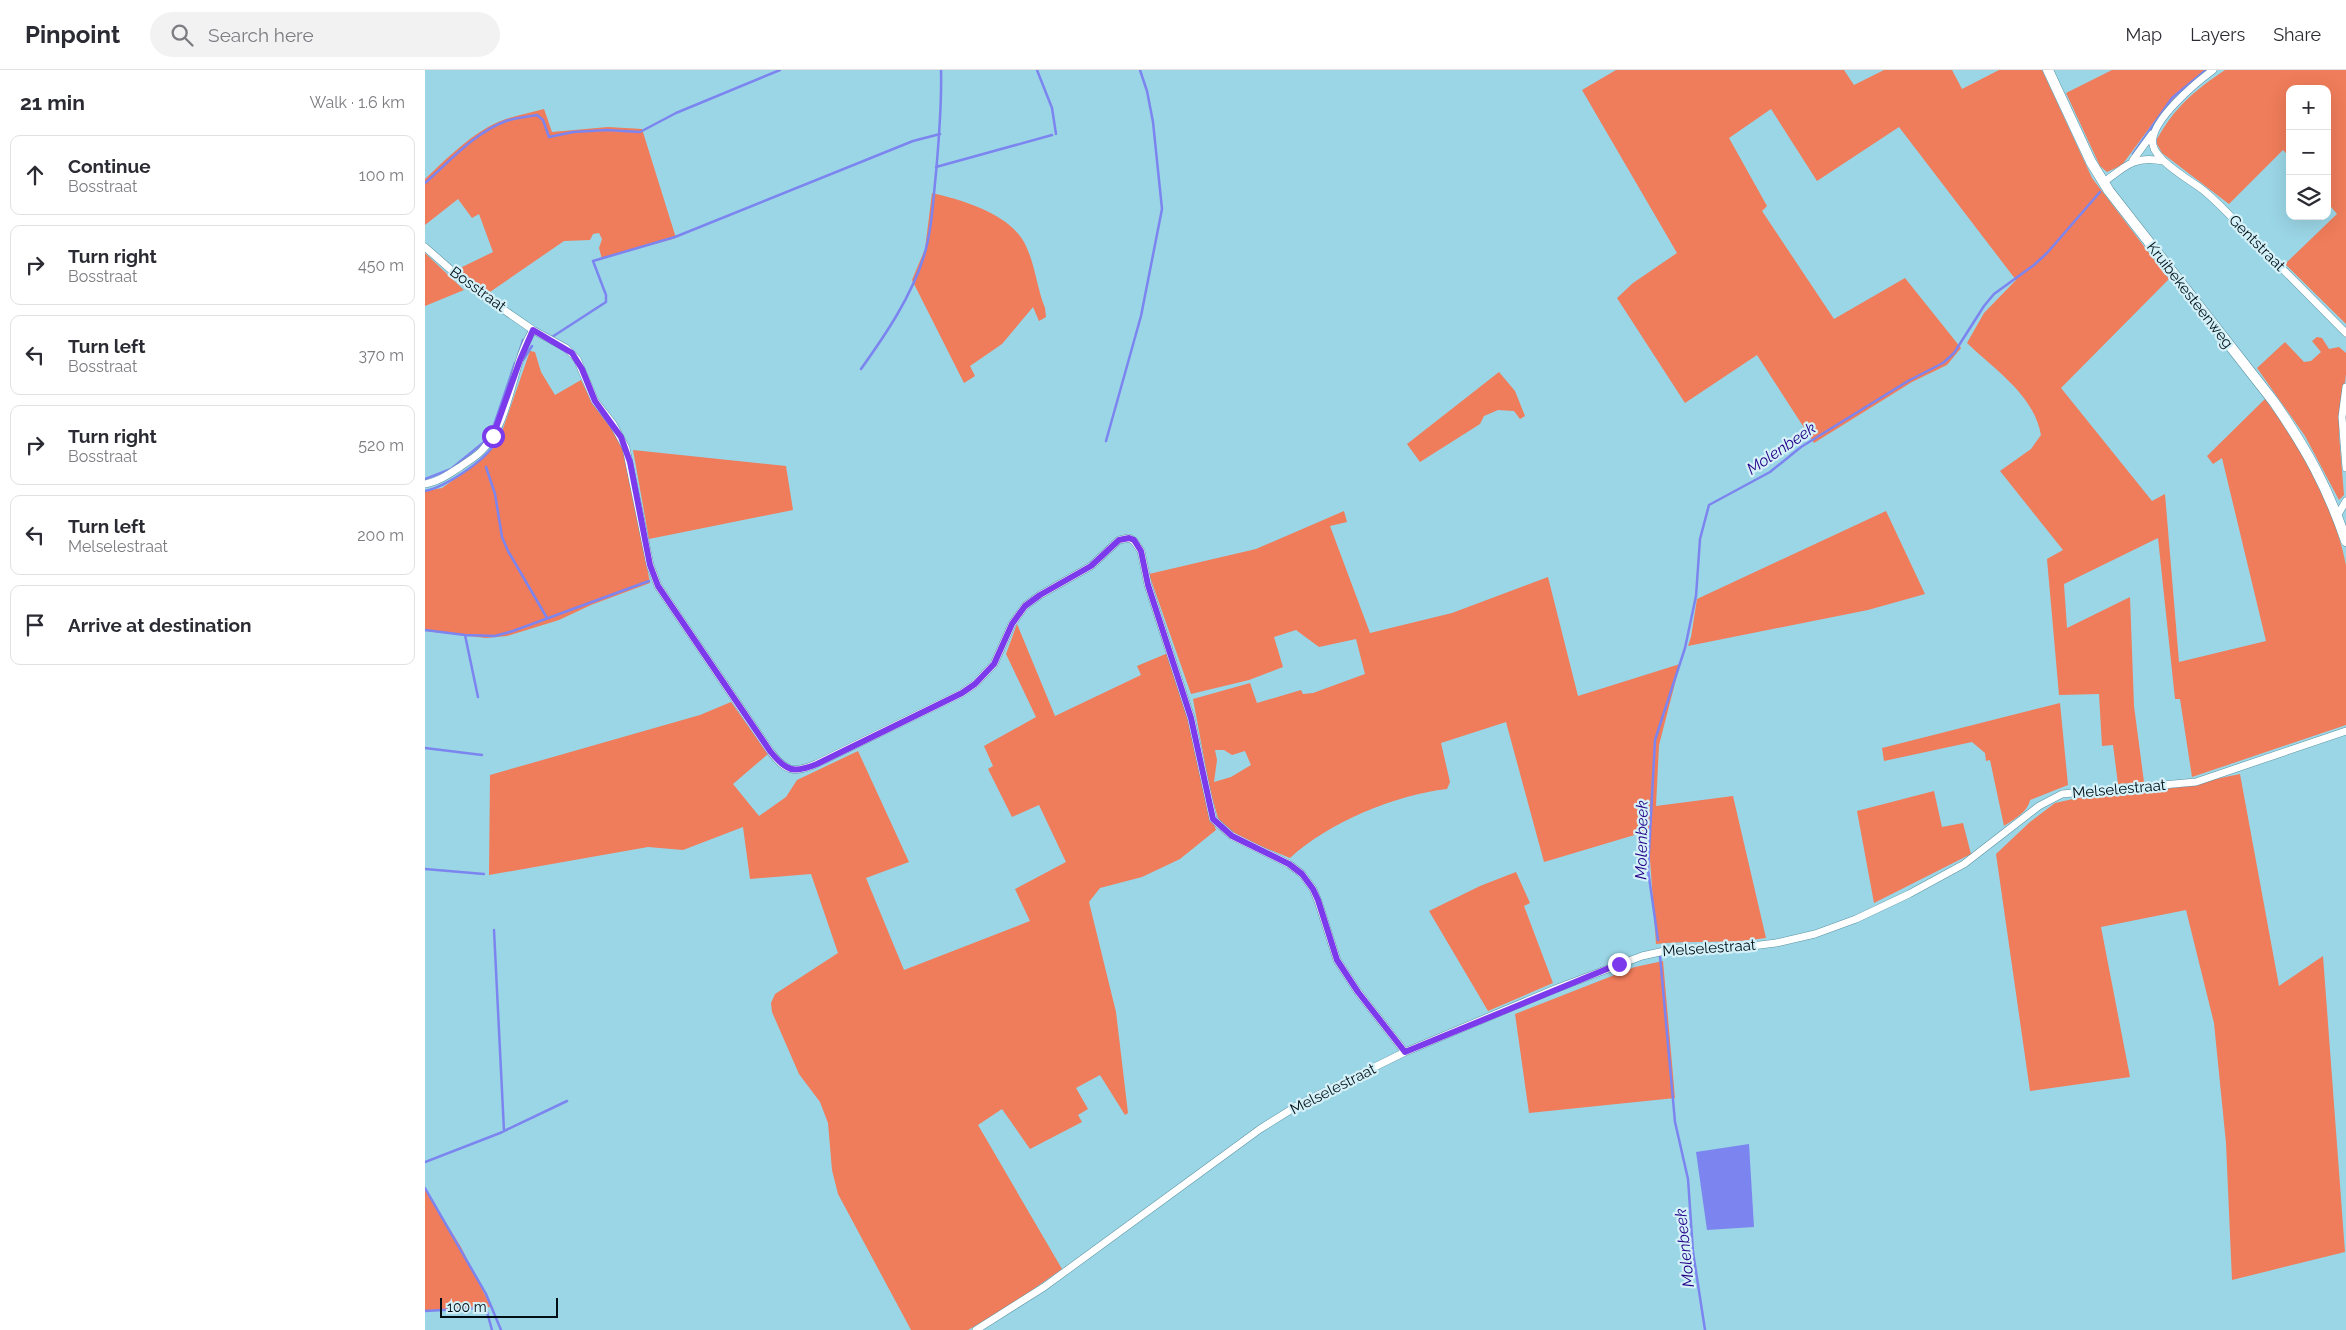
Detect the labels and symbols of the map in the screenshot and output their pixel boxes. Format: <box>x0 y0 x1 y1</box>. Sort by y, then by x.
street label: Gentstraat <box>2225 211 2289 275</box>
street label: Kruibekesteenweg <box>2143 238 2237 352</box>
street label: Bosstraat <box>446 263 510 315</box>
water label: Molenbeek <box>1743 418 1820 478</box>
route start <box>482 425 505 448</box>
street label: Melselestraat <box>2072 776 2166 802</box>
water label: Molenbeek <box>1631 800 1652 880</box>
street label: Melselestraat <box>1662 936 1756 960</box>
route end <box>1608 953 1631 976</box>
street label: Melselestraat <box>1287 1060 1379 1118</box>
water label: Molenbeek <box>1671 1207 1698 1288</box>
scale bar <box>440 1295 557 1318</box>

